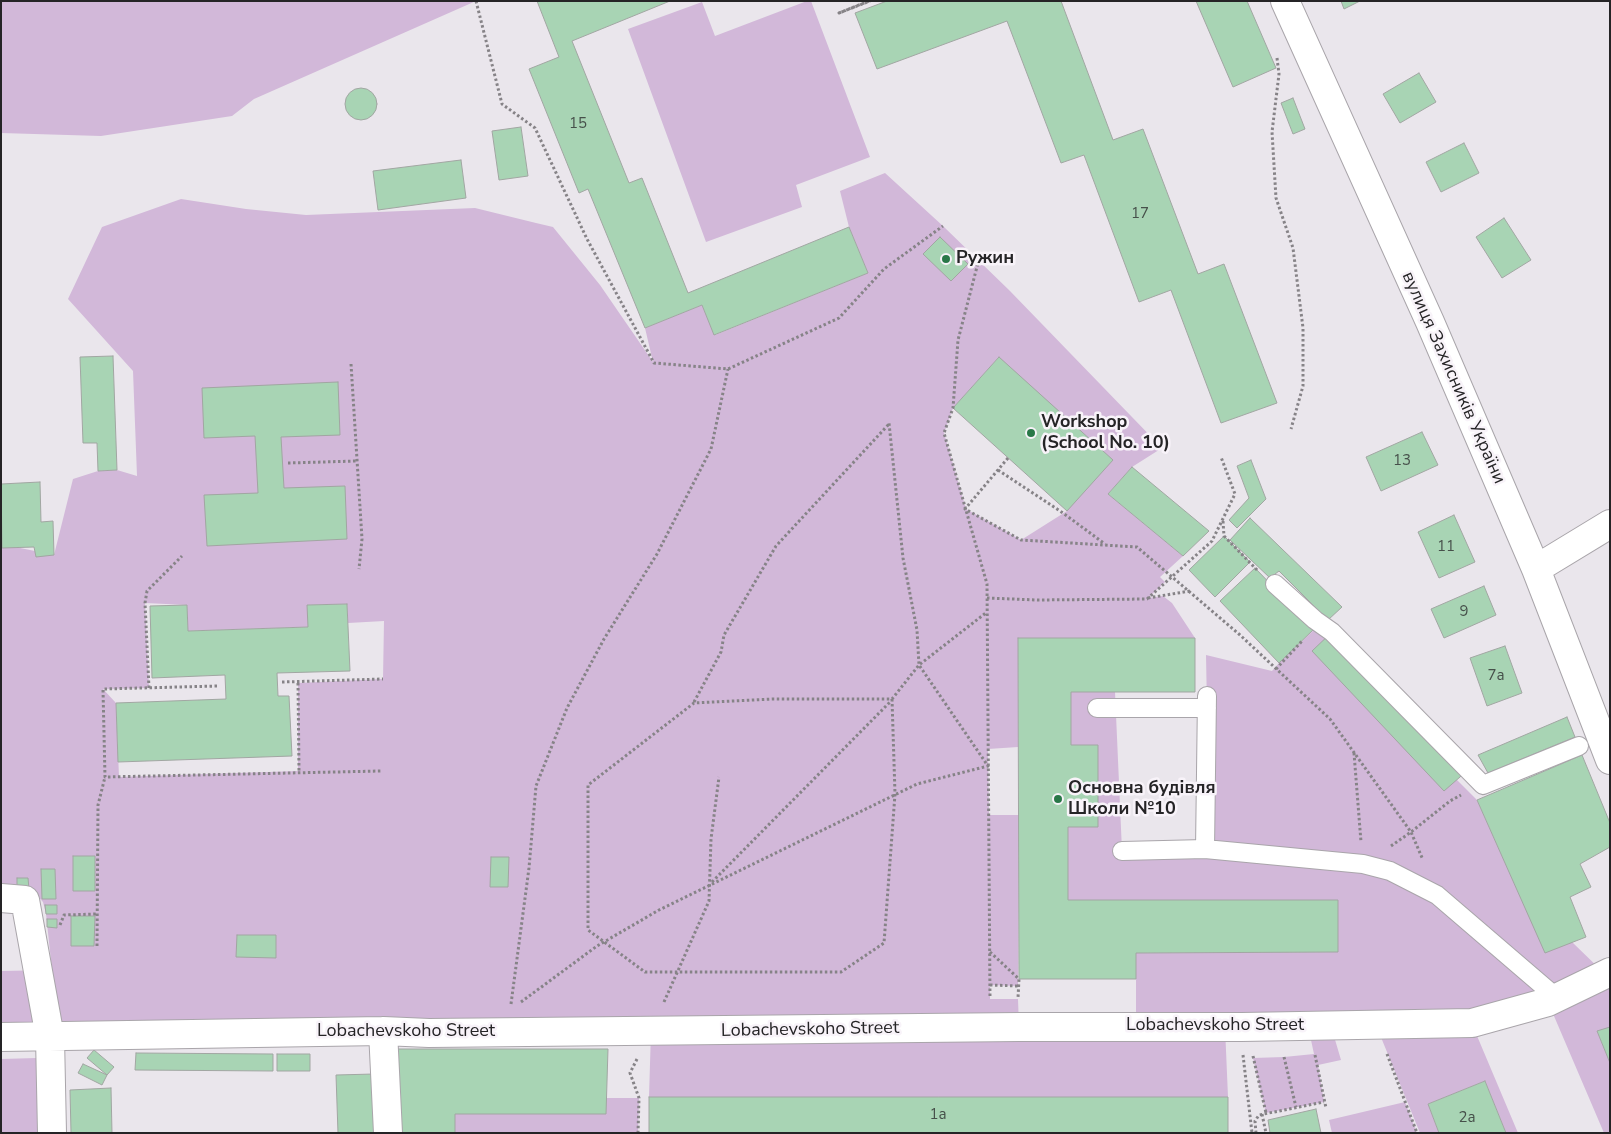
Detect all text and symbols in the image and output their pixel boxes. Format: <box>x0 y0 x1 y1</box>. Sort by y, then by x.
house number: 15 <box>569 115 587 133</box>
house number: 17 <box>1131 205 1149 223</box>
place label: Ружин <box>956 248 1014 270</box>
marker: Ружин <box>940 253 952 265</box>
street label: вулиця Захисників України <box>1396 269 1510 487</box>
place label: Workshop (School No. 10) <box>1041 412 1170 454</box>
marker: Workshop (School No. 10) <box>1025 427 1037 439</box>
house number: 13 <box>1393 452 1411 470</box>
house number: 11 <box>1437 538 1455 556</box>
house number: 9 <box>1460 603 1468 621</box>
house number: 7а <box>1487 667 1505 685</box>
place label: Основна будівля Школи №10 <box>1068 778 1216 821</box>
marker: Основна будівля Школи №10 <box>1052 793 1064 805</box>
street label: Lobachevskoho Street <box>1126 1015 1304 1037</box>
street label: Lobachevskoho Street <box>721 1018 899 1042</box>
street label: Lobachevskoho Street <box>317 1021 495 1043</box>
house number: 1а <box>929 1106 947 1124</box>
house number: 2а <box>1458 1109 1476 1127</box>

